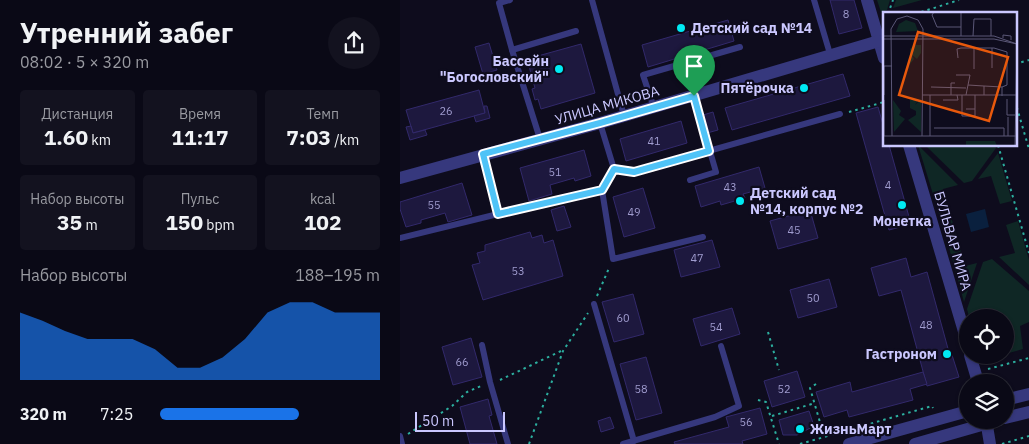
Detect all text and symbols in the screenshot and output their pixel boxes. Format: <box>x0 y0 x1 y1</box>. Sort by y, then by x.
house number: 8 <box>843 7 849 21</box>
inset map <box>883 12 1016 146</box>
text: Утренний забег <box>20 14 233 51</box>
button: share <box>328 17 380 69</box>
place label: Детский сад №14 <box>691 19 812 37</box>
marker: Детский сад №14 <box>675 22 687 34</box>
pin <box>673 45 715 96</box>
text: 08:02 · 5 × 320 m <box>20 52 149 72</box>
place label: Бассейн "Богословский" <box>440 52 549 86</box>
icon: arrive <box>680 52 708 80</box>
marker: Бассейн "Богословский" <box>553 63 565 75</box>
place label: Пятёрочка <box>721 79 794 97</box>
street label: УЛИЦА МИКОВА <box>553 82 661 128</box>
marker: Пятёрочка <box>798 82 810 94</box>
house number: 26 <box>439 104 453 118</box>
text: Дистанция <box>41 105 113 123</box>
text: Время <box>179 105 221 123</box>
text: Темп <box>306 105 339 123</box>
text: 1.60 <box>44 123 88 151</box>
text: 11:17 <box>171 123 229 151</box>
text: 7:03 <box>286 123 331 151</box>
text: km <box>88 131 111 149</box>
text: /km <box>331 131 359 149</box>
house number: 41 <box>647 134 661 148</box>
house number: 51 <box>548 165 562 179</box>
house number: 4 <box>885 178 892 192</box>
house number: 43 <box>723 180 737 194</box>
place label: Детский сад №14, корпус №2 <box>750 184 863 218</box>
street label: БУЛЬВАР МИРА <box>930 189 976 293</box>
text: Набор высоты <box>30 190 124 208</box>
text: Пульс <box>181 190 219 208</box>
text: kcal <box>310 190 335 208</box>
marker: Детский сад №14, корпус №2 <box>734 195 746 207</box>
house number: 55 <box>427 198 441 212</box>
marker: Монетка <box>896 199 908 211</box>
house number: 49 <box>627 205 641 219</box>
text: 35 <box>57 208 82 236</box>
text: 150 <box>165 208 203 236</box>
text: 102 <box>304 208 342 236</box>
place label: Монетка <box>873 212 931 230</box>
text: m <box>82 216 98 234</box>
text: bpm <box>203 216 235 234</box>
house number: 45 <box>787 223 801 237</box>
house number: 47 <box>690 251 704 265</box>
house number: 53 <box>511 264 525 278</box>
text: Набор высоты <box>20 265 127 285</box>
text: 188–195 m <box>295 265 380 285</box>
house number: 50 <box>806 291 820 305</box>
map controls <box>959 309 1014 429</box>
button: locate <box>959 309 1014 364</box>
house number: 60 <box>616 311 630 325</box>
house number: 48 <box>919 318 933 332</box>
house number: 54 <box>709 320 723 334</box>
place label: Гастроном <box>866 345 937 363</box>
marker: Гастроном <box>941 348 953 360</box>
house number: 66 <box>455 355 469 369</box>
button: layers <box>959 374 1014 429</box>
house number: 58 <box>634 382 648 396</box>
house number: 52 <box>777 382 791 396</box>
text: 320 m <box>20 404 67 424</box>
text: 7:25 <box>100 404 133 424</box>
scale bar <box>415 409 505 432</box>
text: 50 m <box>422 412 454 430</box>
house number: 56 <box>739 415 753 429</box>
place label: ЖизньМарт <box>810 420 891 438</box>
marker: ЖизньМарт <box>794 423 806 435</box>

